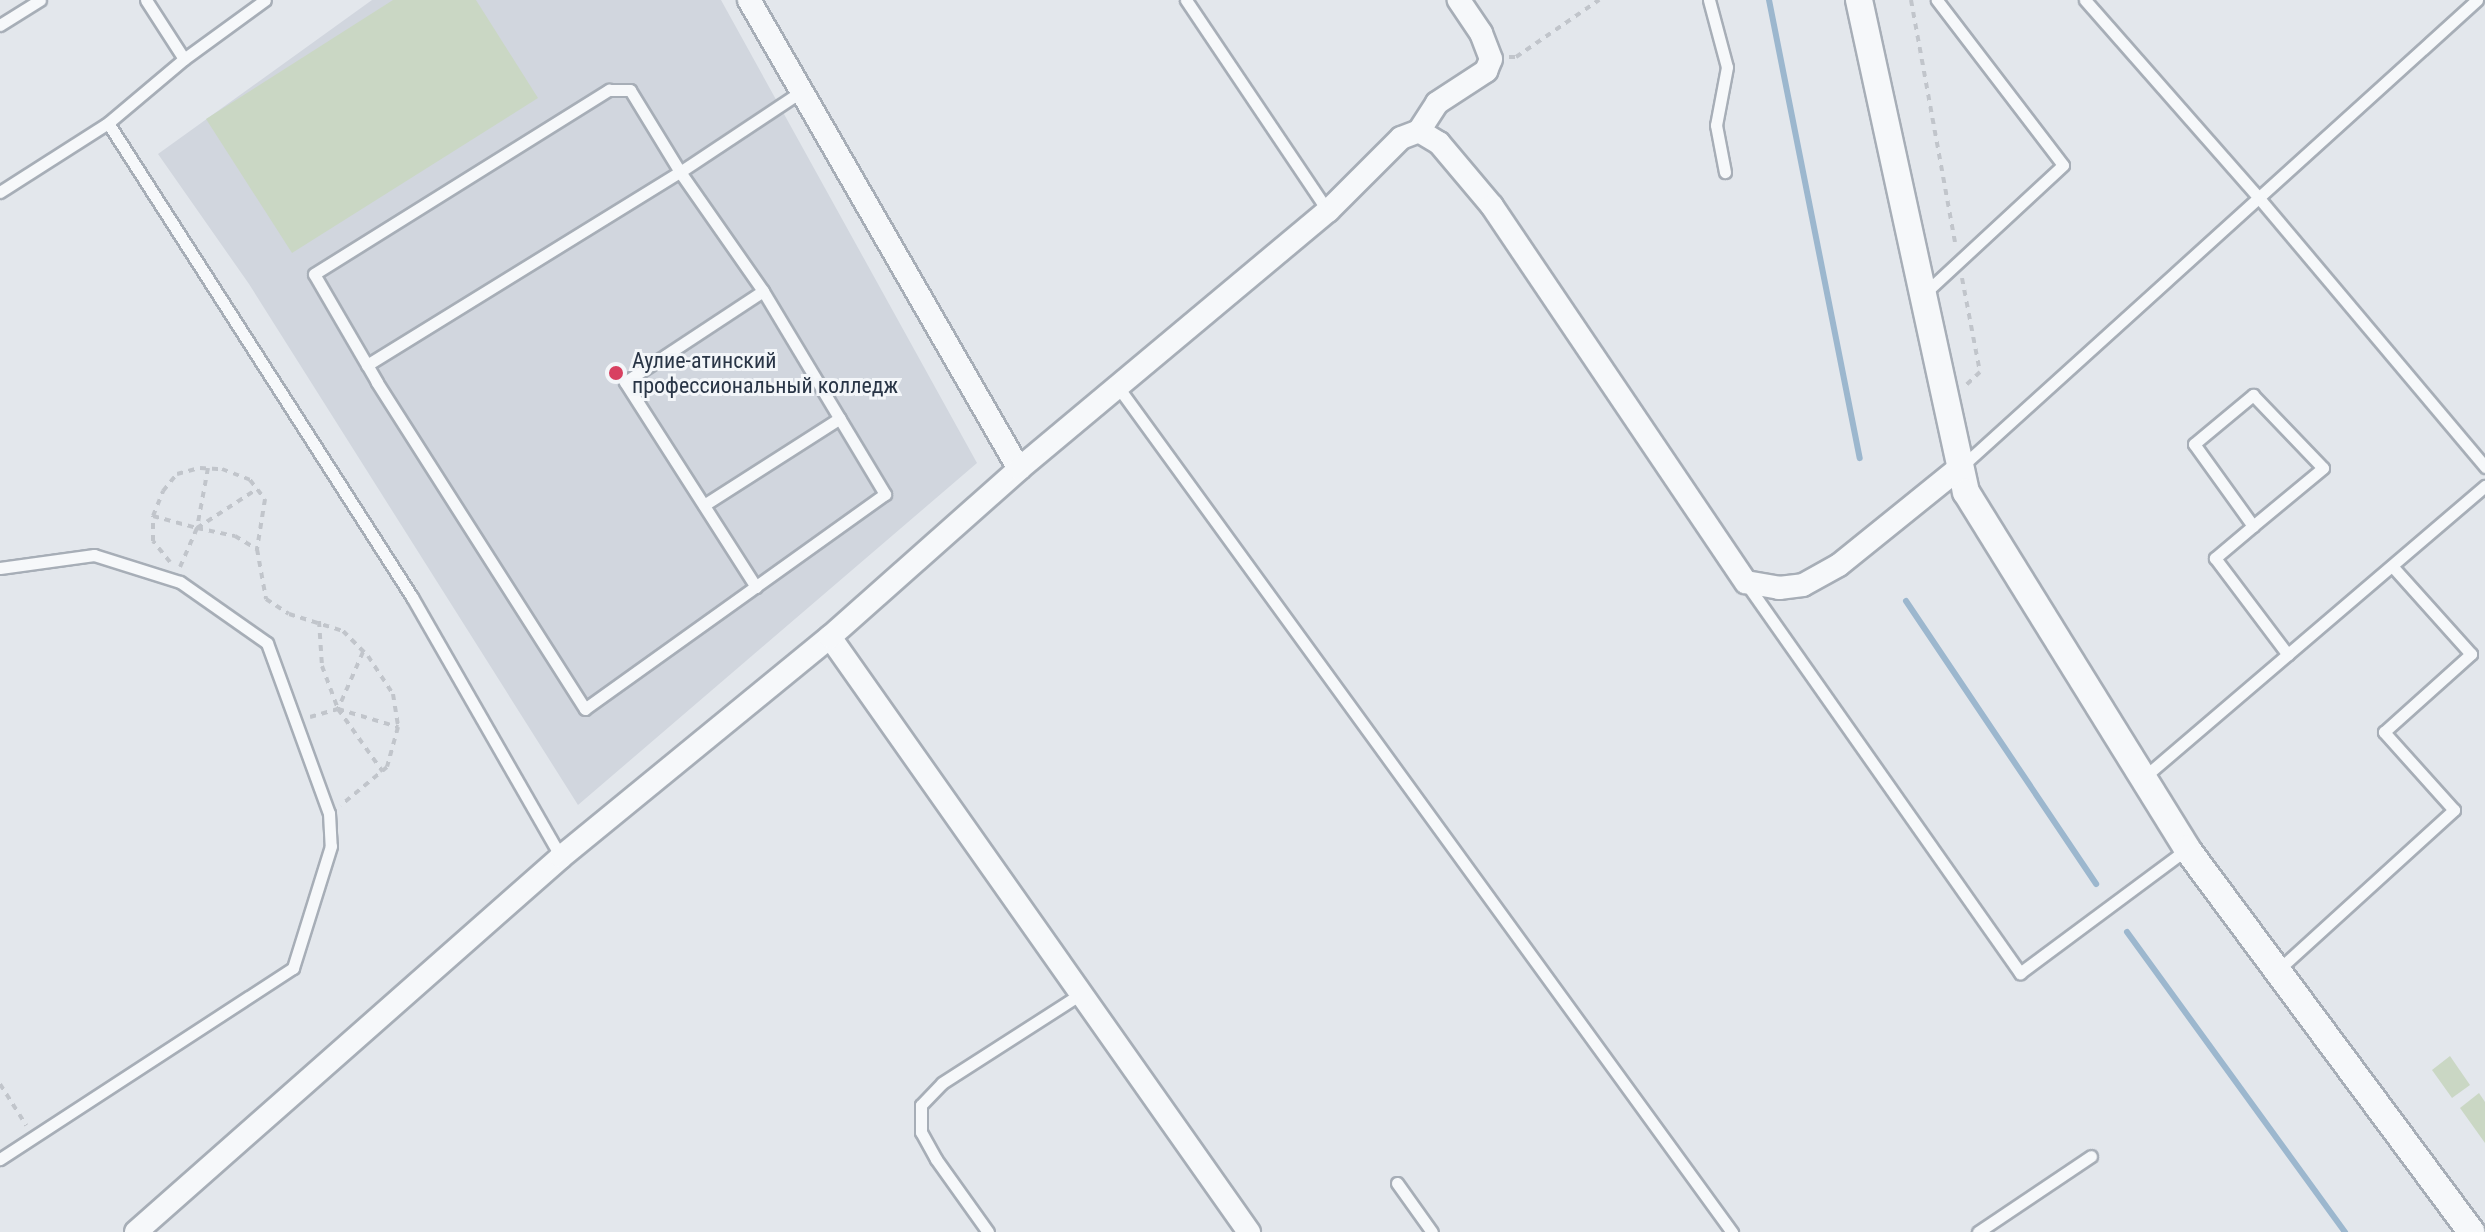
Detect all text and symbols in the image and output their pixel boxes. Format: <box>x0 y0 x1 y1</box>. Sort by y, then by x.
place label: Аулие-атинский профессиональный колледж <box>632 347 898 398</box>
marker: Аулие-атинский профессиональный колледж <box>607 364 625 382</box>

